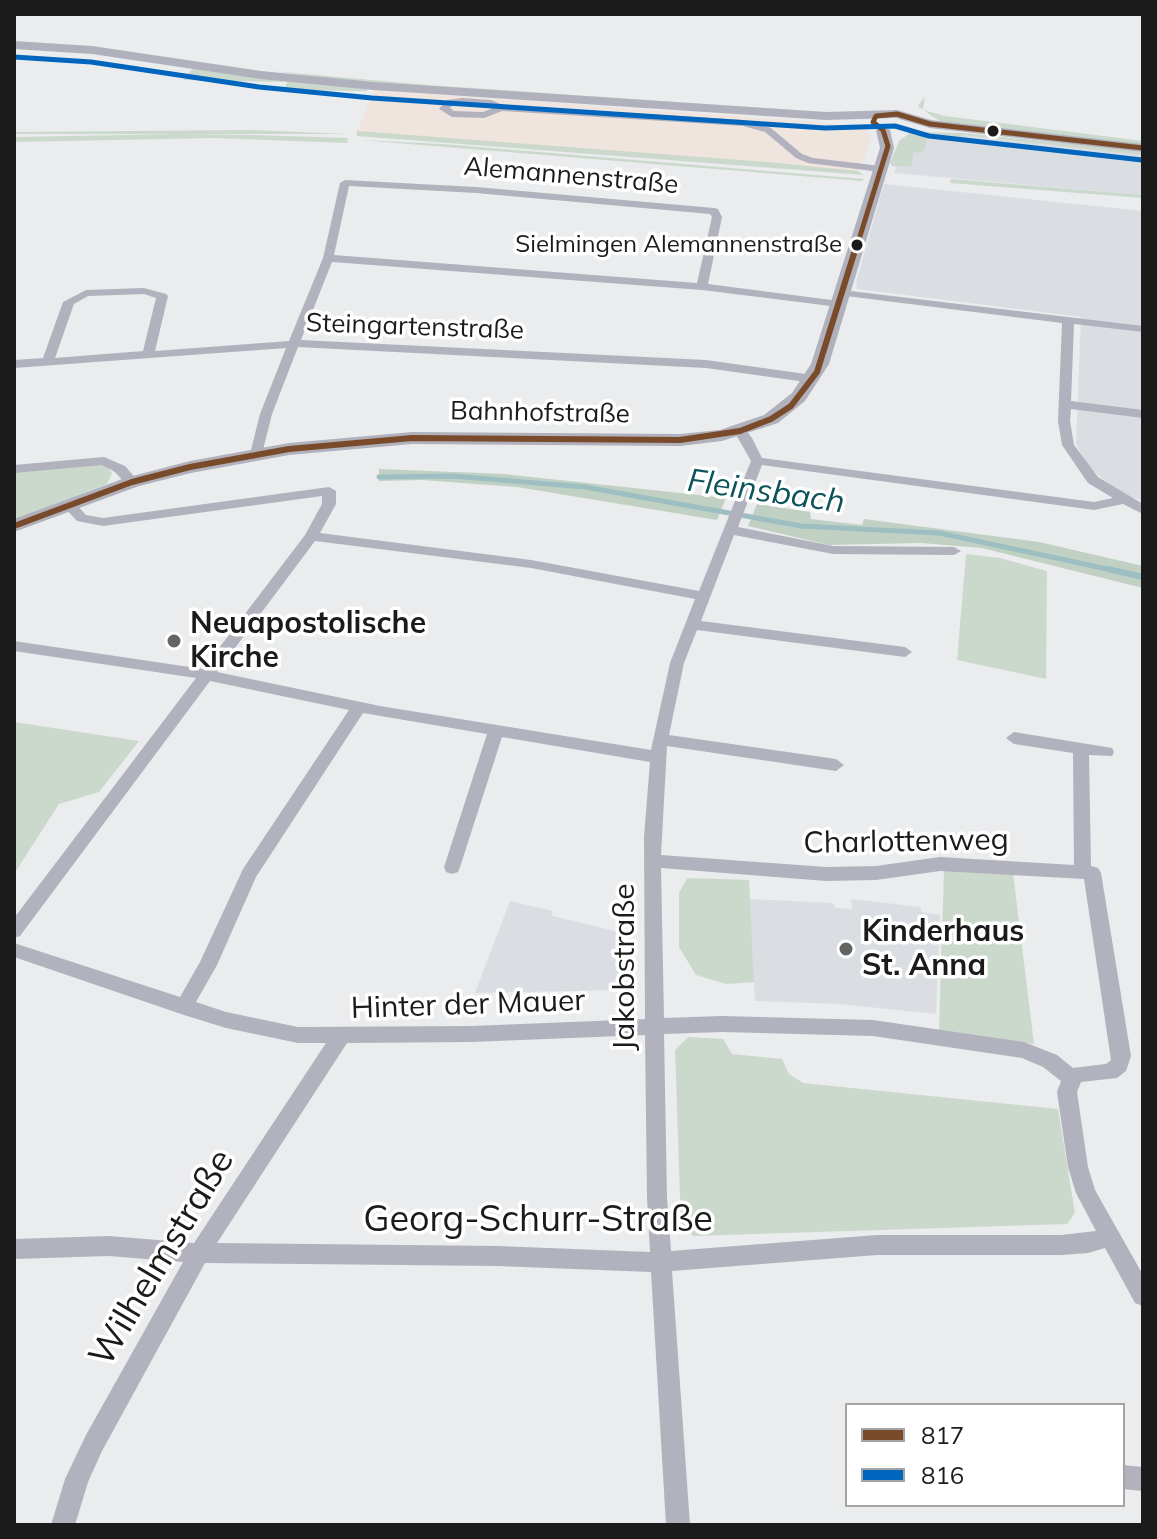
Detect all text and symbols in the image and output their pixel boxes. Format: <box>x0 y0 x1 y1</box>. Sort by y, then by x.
unlabelled marker <box>985 123 1001 139</box>
street label: Alemannenstraße <box>462 151 680 201</box>
place label: Sielmingen Alemannenstraße <box>515 231 842 259</box>
marker: Sielmingen Alemannenstraße <box>849 237 865 253</box>
street label: Steingartenstraße <box>306 308 524 346</box>
street label: Bahnhofstraße <box>450 396 630 430</box>
water label: Fleinsbach <box>685 462 847 522</box>
place label: Neuapostolische Kirche <box>190 606 426 676</box>
marker: Neuapostolische Kirche <box>165 632 183 650</box>
street label: Charlottenweg <box>803 822 1009 862</box>
street label: Jakobstraße <box>607 883 643 1051</box>
place label: Kinderhaus St. Anna <box>862 914 1024 984</box>
marker: Kinderhaus St. Anna <box>837 940 855 958</box>
street label: Hinter der Mauer <box>350 983 586 1027</box>
street label: Wilhelmstraße <box>80 1142 244 1374</box>
street label: Georg-Schurr-Straße <box>363 1198 713 1242</box>
legend <box>845 1403 1125 1507</box>
text: 817 <box>921 1420 964 1450</box>
text: 816 <box>921 1460 964 1490</box>

